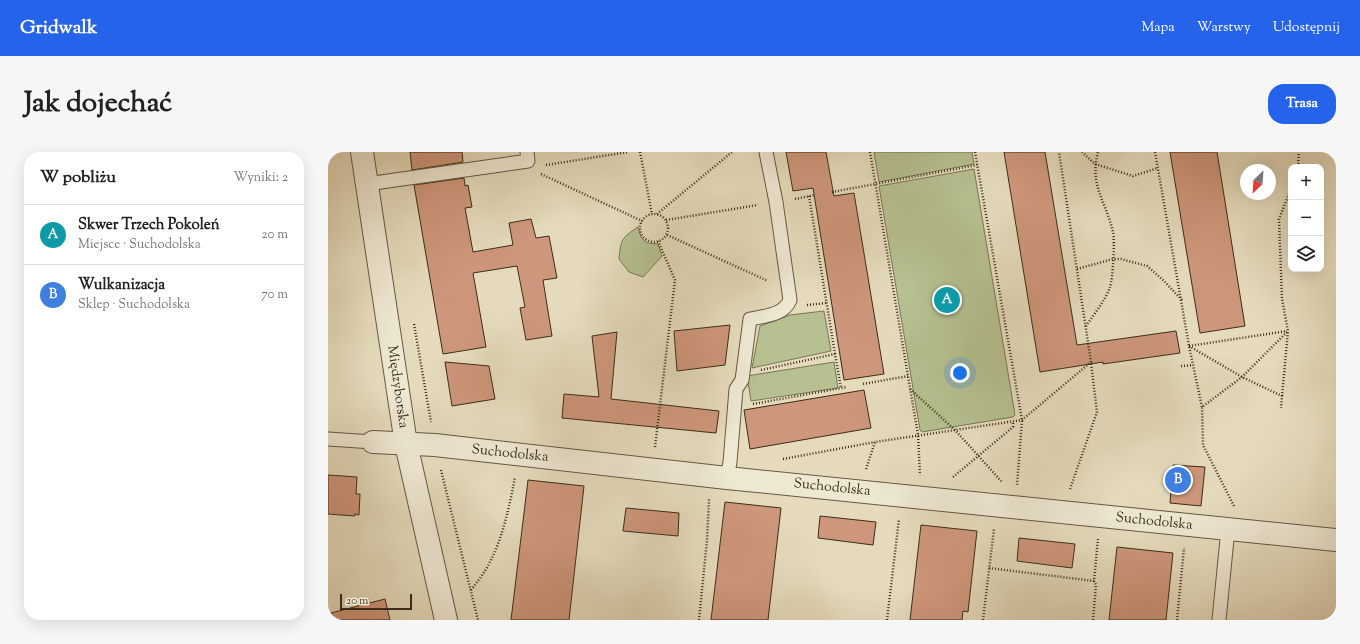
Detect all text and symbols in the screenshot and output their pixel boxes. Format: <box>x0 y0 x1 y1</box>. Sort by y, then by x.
text: Gridwalk <box>20 15 97 42</box>
text: Mapa <box>1141 18 1175 38</box>
text: Warstwy <box>1197 18 1251 38</box>
text: Udostępnij <box>1273 18 1340 38</box>
text: Jak dojechać <box>24 84 172 124</box>
button: Trasa <box>1268 84 1336 124</box>
north arrow <box>1240 164 1276 200</box>
map controls <box>1288 164 1324 272</box>
button: + <box>1288 164 1324 200</box>
text: W pobliżu <box>40 166 116 190</box>
text: Wyniki: 2 <box>233 169 288 187</box>
button: − <box>1288 200 1324 236</box>
text: Skwer Trzech Pokoleń <box>78 215 220 236</box>
text: A <box>48 226 58 244</box>
text: 20 m <box>262 226 288 244</box>
text: Miejsce · Suchodolska <box>78 236 201 254</box>
button: layers <box>1288 236 1324 272</box>
text: Wulkanizacja <box>78 275 165 296</box>
pin: A <box>934 285 960 315</box>
text: B <box>49 286 57 304</box>
text: 70 m <box>261 286 288 304</box>
text: Sklep · Suchodolska <box>78 296 190 314</box>
street label: Międzyborska <box>381 344 413 430</box>
your location <box>950 363 970 383</box>
street label: Suchodolska <box>471 440 550 468</box>
pin: B <box>1165 465 1191 495</box>
street label: Suchodolska <box>793 474 872 502</box>
street label: Suchodolska <box>1115 508 1194 536</box>
scale bar <box>340 592 412 611</box>
text: 20 m <box>346 593 368 609</box>

